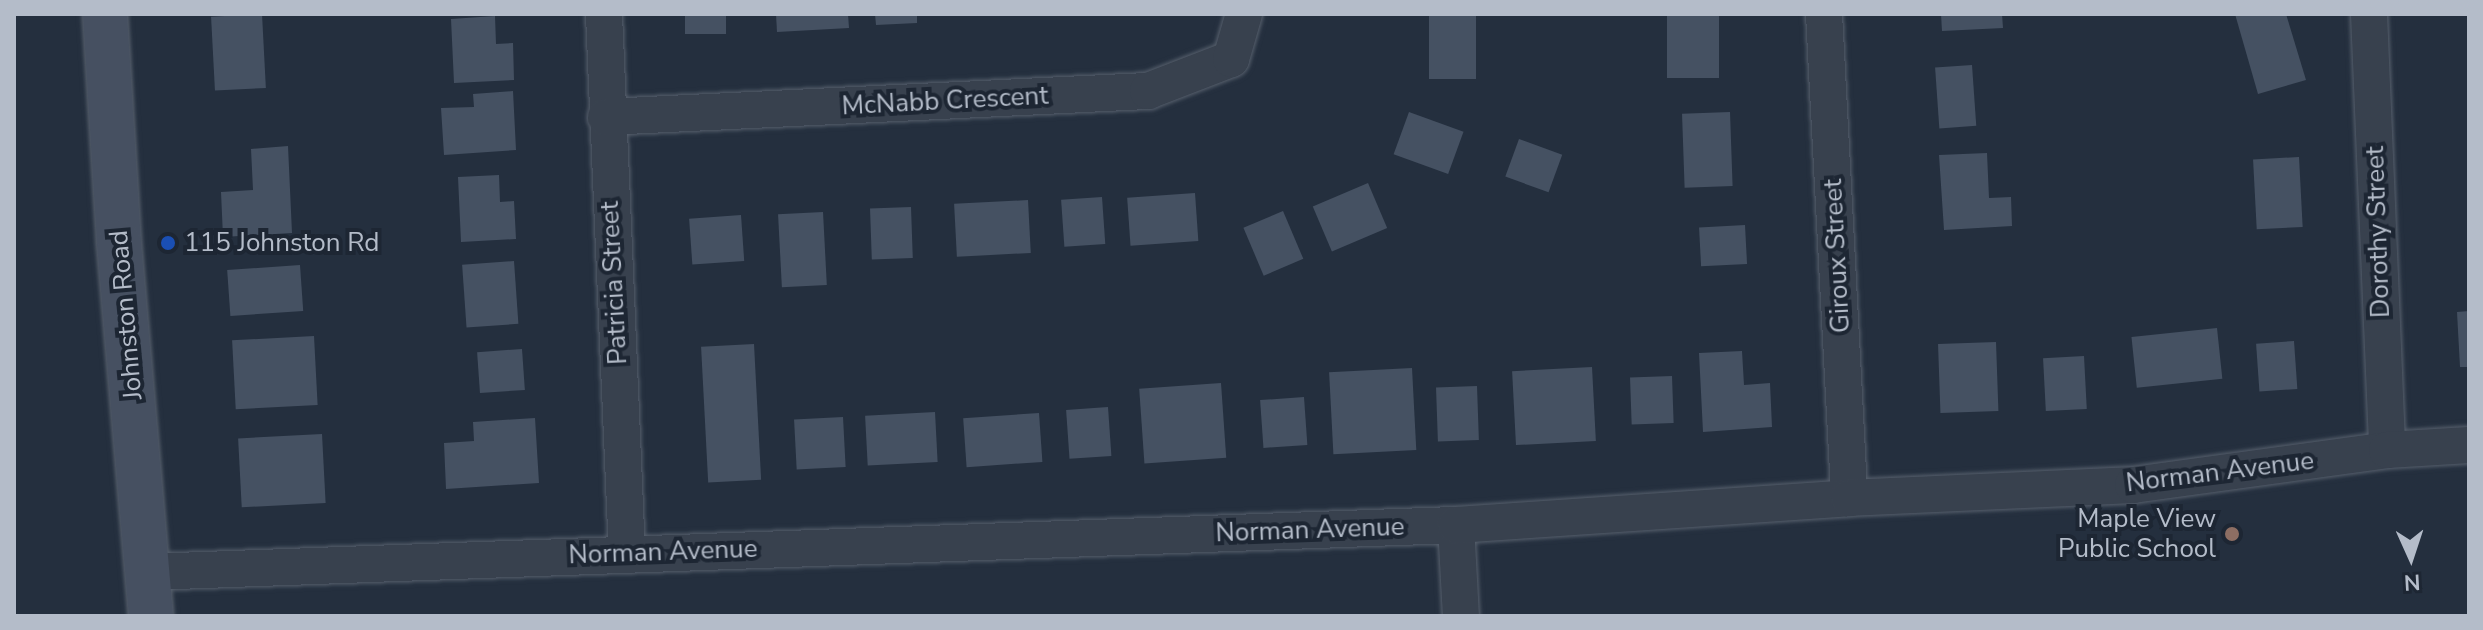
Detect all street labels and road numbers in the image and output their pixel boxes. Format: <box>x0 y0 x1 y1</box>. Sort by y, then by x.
street label: McNabb Crescent <box>841 80 1049 122</box>
street label: Dorothy Street <box>2359 146 2397 318</box>
street label: Giroux Street <box>1817 178 1857 334</box>
street label: Patricia Street <box>594 201 634 365</box>
street label: Johnston Road <box>103 229 149 401</box>
street label: Norman Avenue <box>2124 445 2316 499</box>
street label: Norman Avenue <box>1215 511 1405 549</box>
street label: Norman Avenue <box>568 533 758 571</box>

